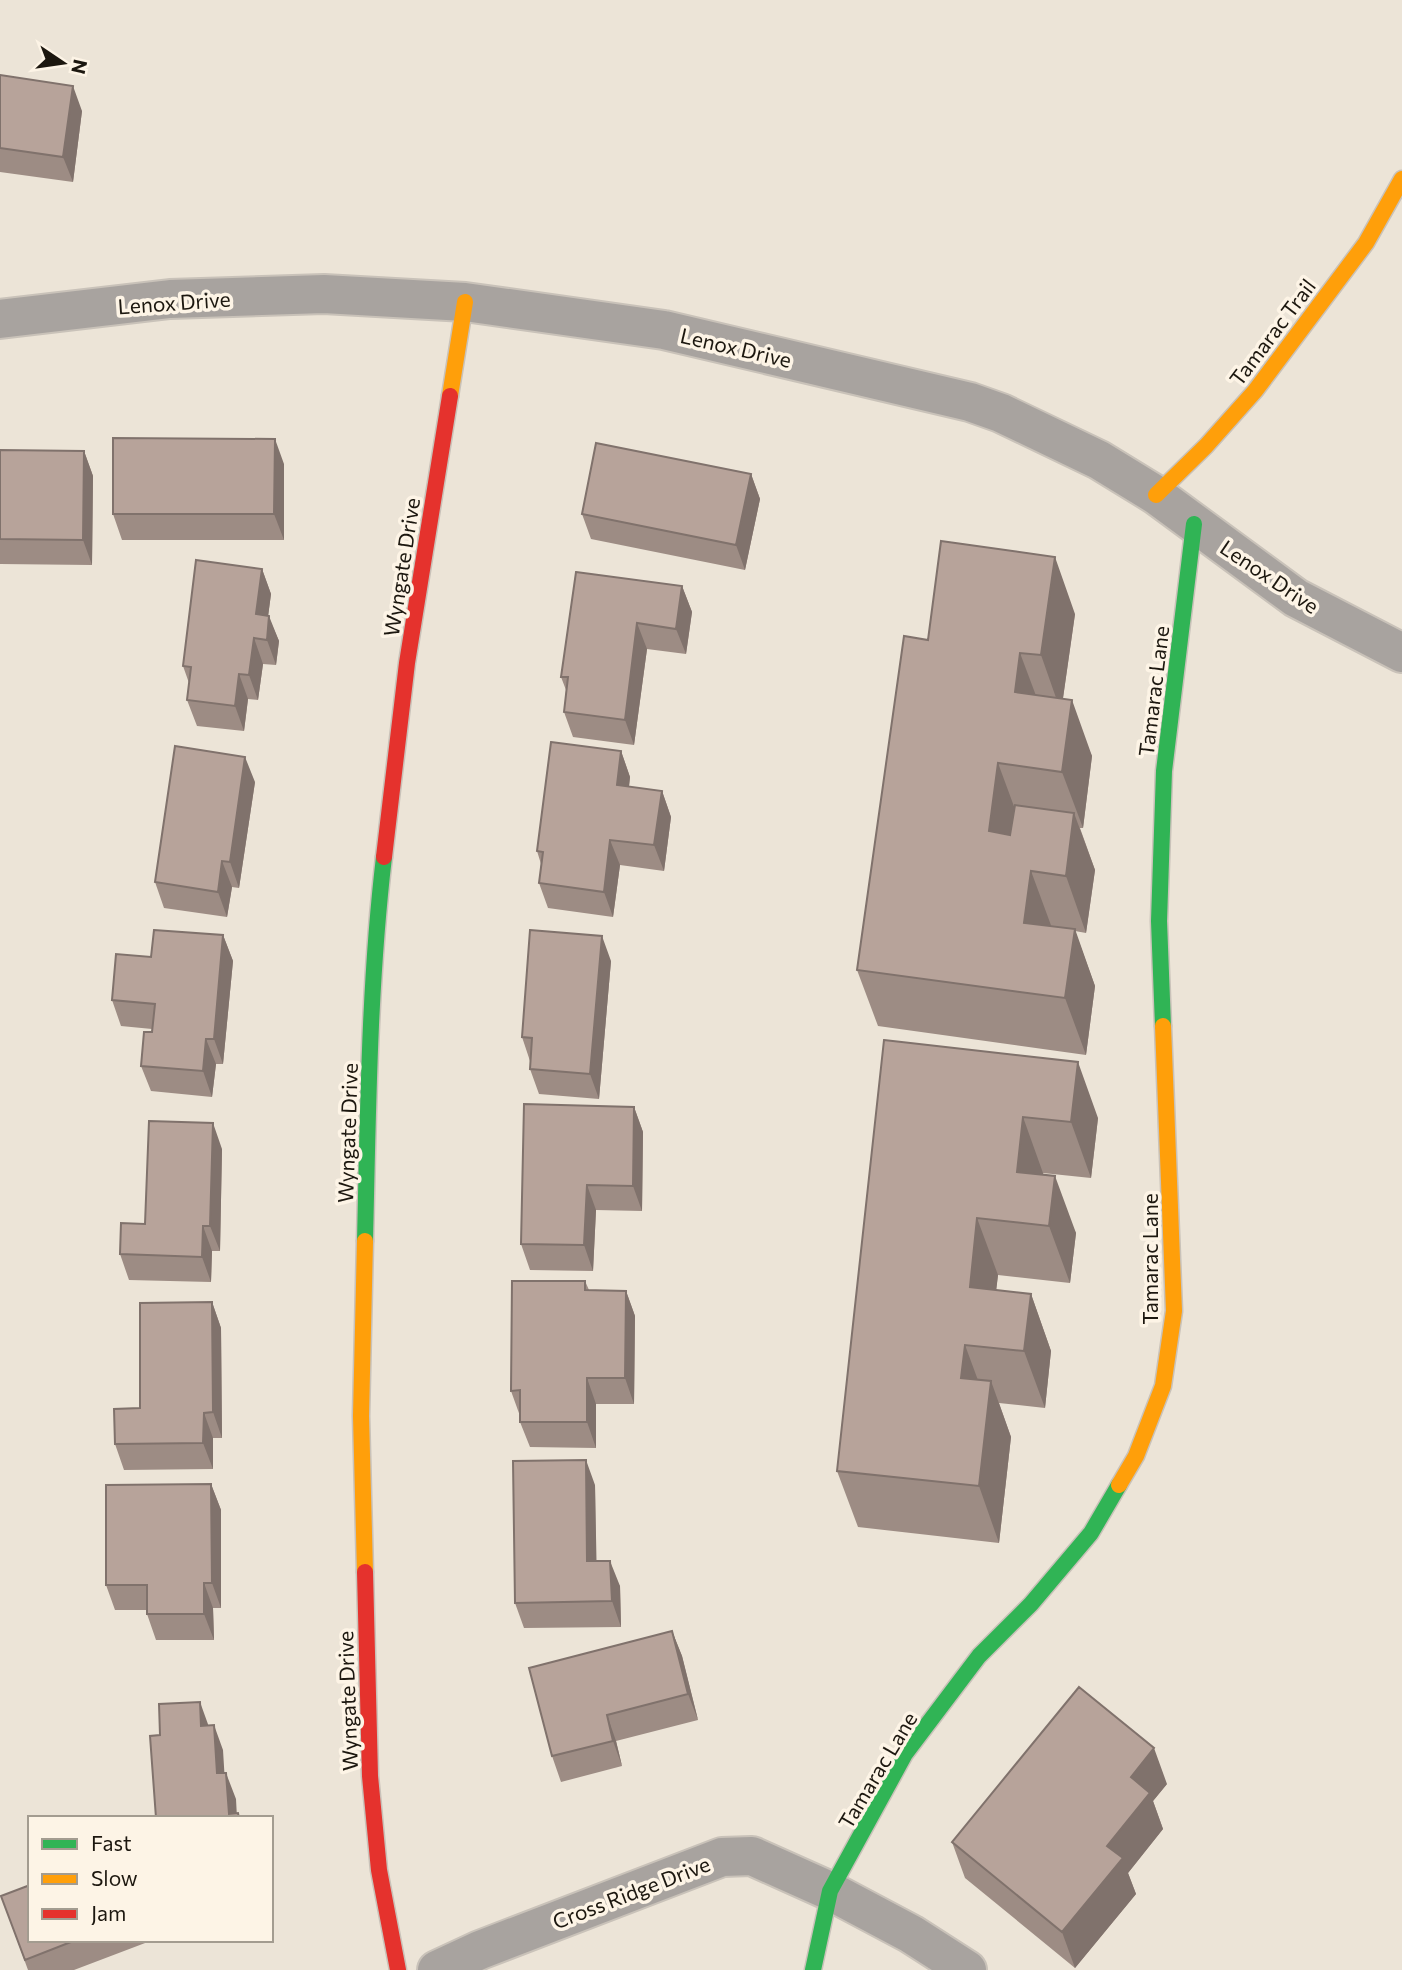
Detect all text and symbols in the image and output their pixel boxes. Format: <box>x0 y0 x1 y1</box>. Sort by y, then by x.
north arrow <box>28 28 98 98</box>
text: N <box>67 57 93 76</box>
street label: Tamarac Trail <box>1224 274 1320 390</box>
street label: Lenox Drive <box>117 286 231 318</box>
street label: Lenox Drive <box>678 322 794 372</box>
street label: Wyngate Drive <box>378 496 424 638</box>
street label: Lenox Drive <box>1216 534 1324 618</box>
street label: Tamarac Lane <box>1133 624 1173 758</box>
street label: Wyngate Drive <box>332 1063 362 1203</box>
street label: Tamarac Lane <box>1137 1193 1162 1325</box>
street label: Wyngate Drive <box>332 1631 362 1771</box>
street label: Tamarac Lane <box>832 1707 922 1833</box>
legend <box>28 1816 273 1942</box>
text: Fast <box>91 1830 132 1855</box>
street label: Cross Ridge Drive <box>549 1851 713 1933</box>
text: Slow <box>91 1865 138 1890</box>
text: Jam <box>91 1900 126 1925</box>

